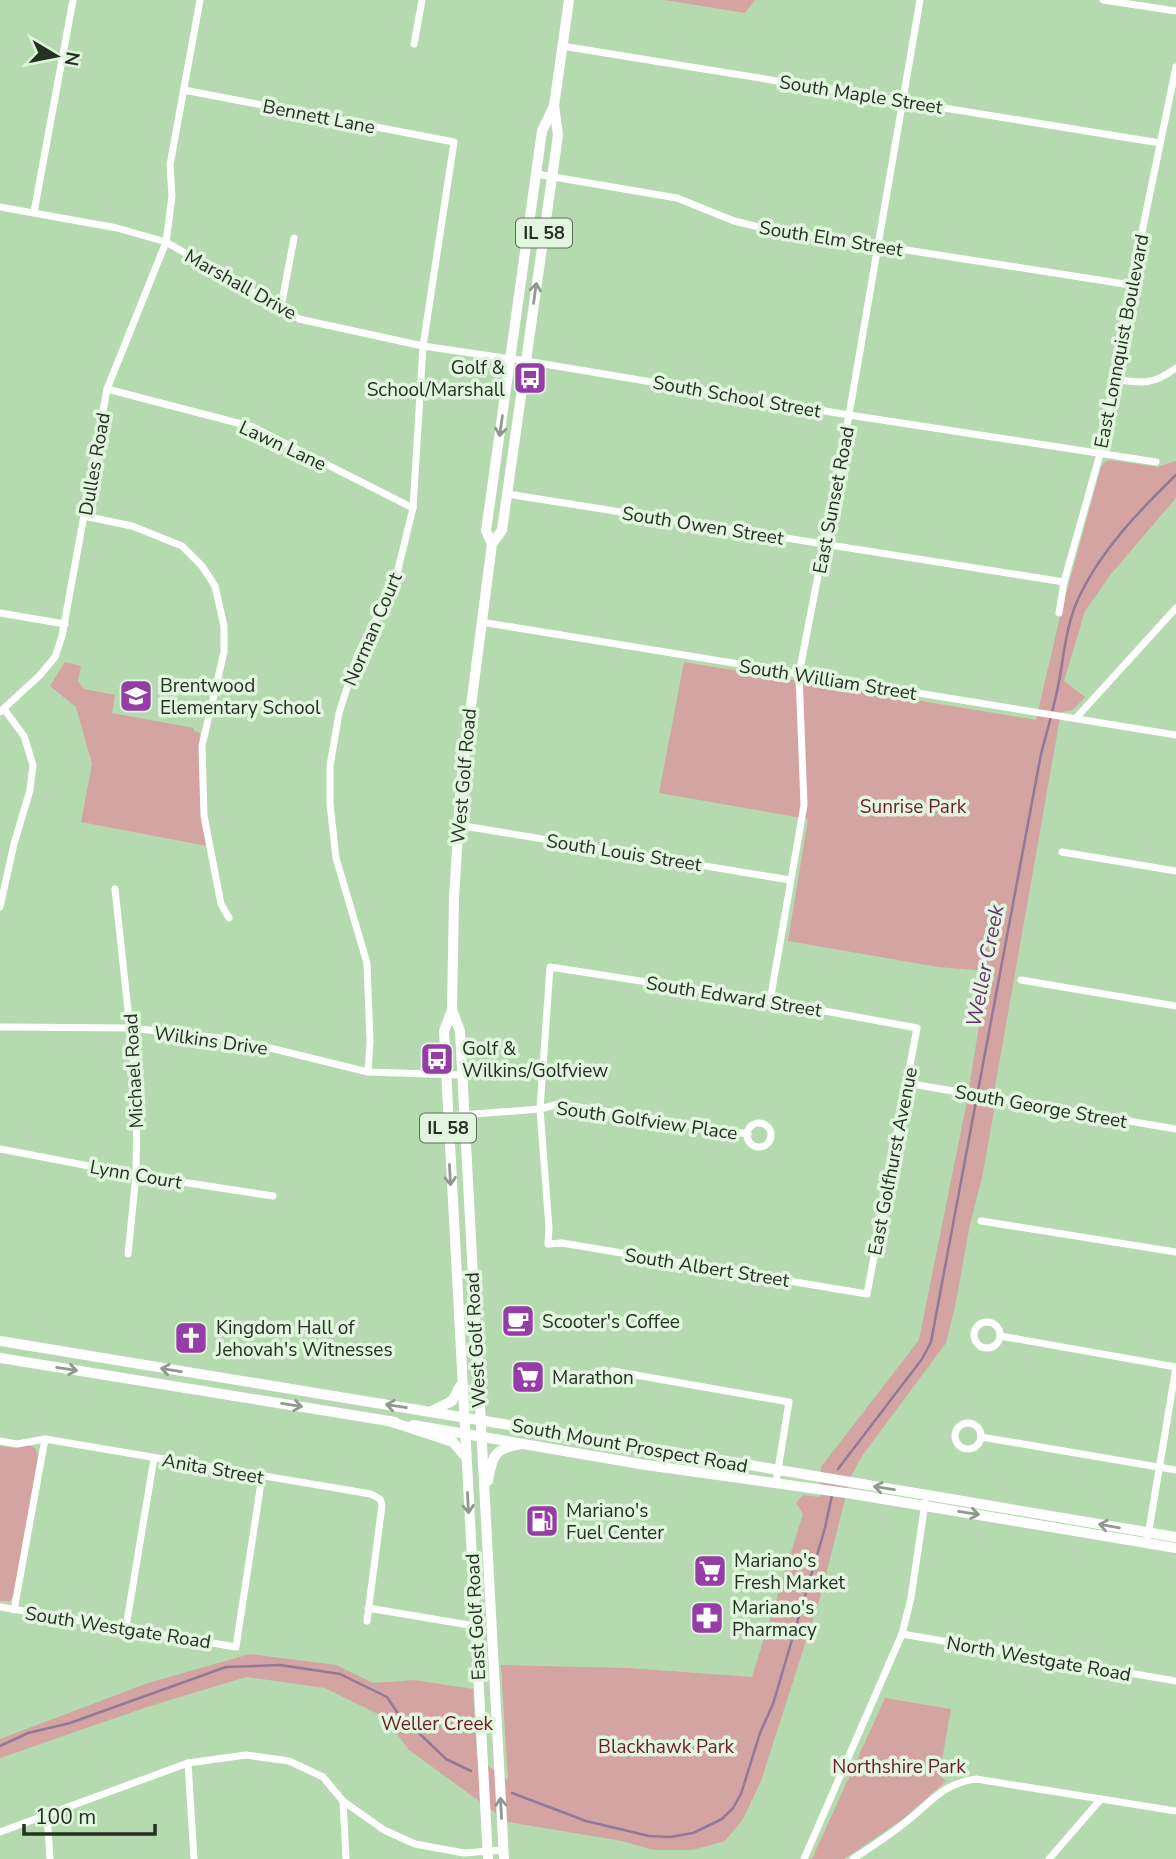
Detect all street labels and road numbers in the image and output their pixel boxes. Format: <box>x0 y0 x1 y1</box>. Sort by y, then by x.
street label: South Maple Street <box>777 69 945 121</box>
street label: Bennett Lane <box>260 93 377 141</box>
street label: South Elm Street <box>757 215 905 263</box>
road number: IL 58 <box>516 218 572 247</box>
street label: East Lonnquist Boulevard <box>1088 232 1156 451</box>
street label: Marshall Drive <box>180 243 301 326</box>
street label: South School Street <box>651 369 823 425</box>
street label: Dulles Road <box>73 411 117 518</box>
street label: Lawn Lane <box>235 414 330 477</box>
street label: East Sunset Road <box>807 424 861 576</box>
street label: South Owen Street <box>620 500 786 552</box>
street label: Norman Court <box>337 568 409 690</box>
street label: South William Street <box>737 653 919 707</box>
street label: West Golf Road <box>445 707 483 845</box>
street label: South Louis Street <box>544 828 704 878</box>
street label: South Edward Street <box>644 970 824 1024</box>
street label: Michael Road <box>118 1013 150 1129</box>
street label: Wilkins Drive <box>152 1020 269 1062</box>
street label: East Golfhurst Avenue <box>862 1065 924 1257</box>
street label: South George Street <box>953 1079 1129 1135</box>
street label: South Golfview Place <box>555 1095 739 1147</box>
road number: IL 58 <box>420 1114 476 1142</box>
street label: Lynn Court <box>88 1154 184 1196</box>
street label: South Albert Street <box>623 1242 791 1294</box>
street label: West Golf Road <box>459 1271 493 1408</box>
street label: South Mount Prospect Road <box>510 1412 750 1480</box>
street label: Anita Street <box>160 1447 266 1491</box>
street label: East Golf Road <box>460 1553 492 1681</box>
street label: South Westgate Road <box>23 1600 213 1656</box>
street label: North Westgate Road <box>945 1630 1133 1688</box>

